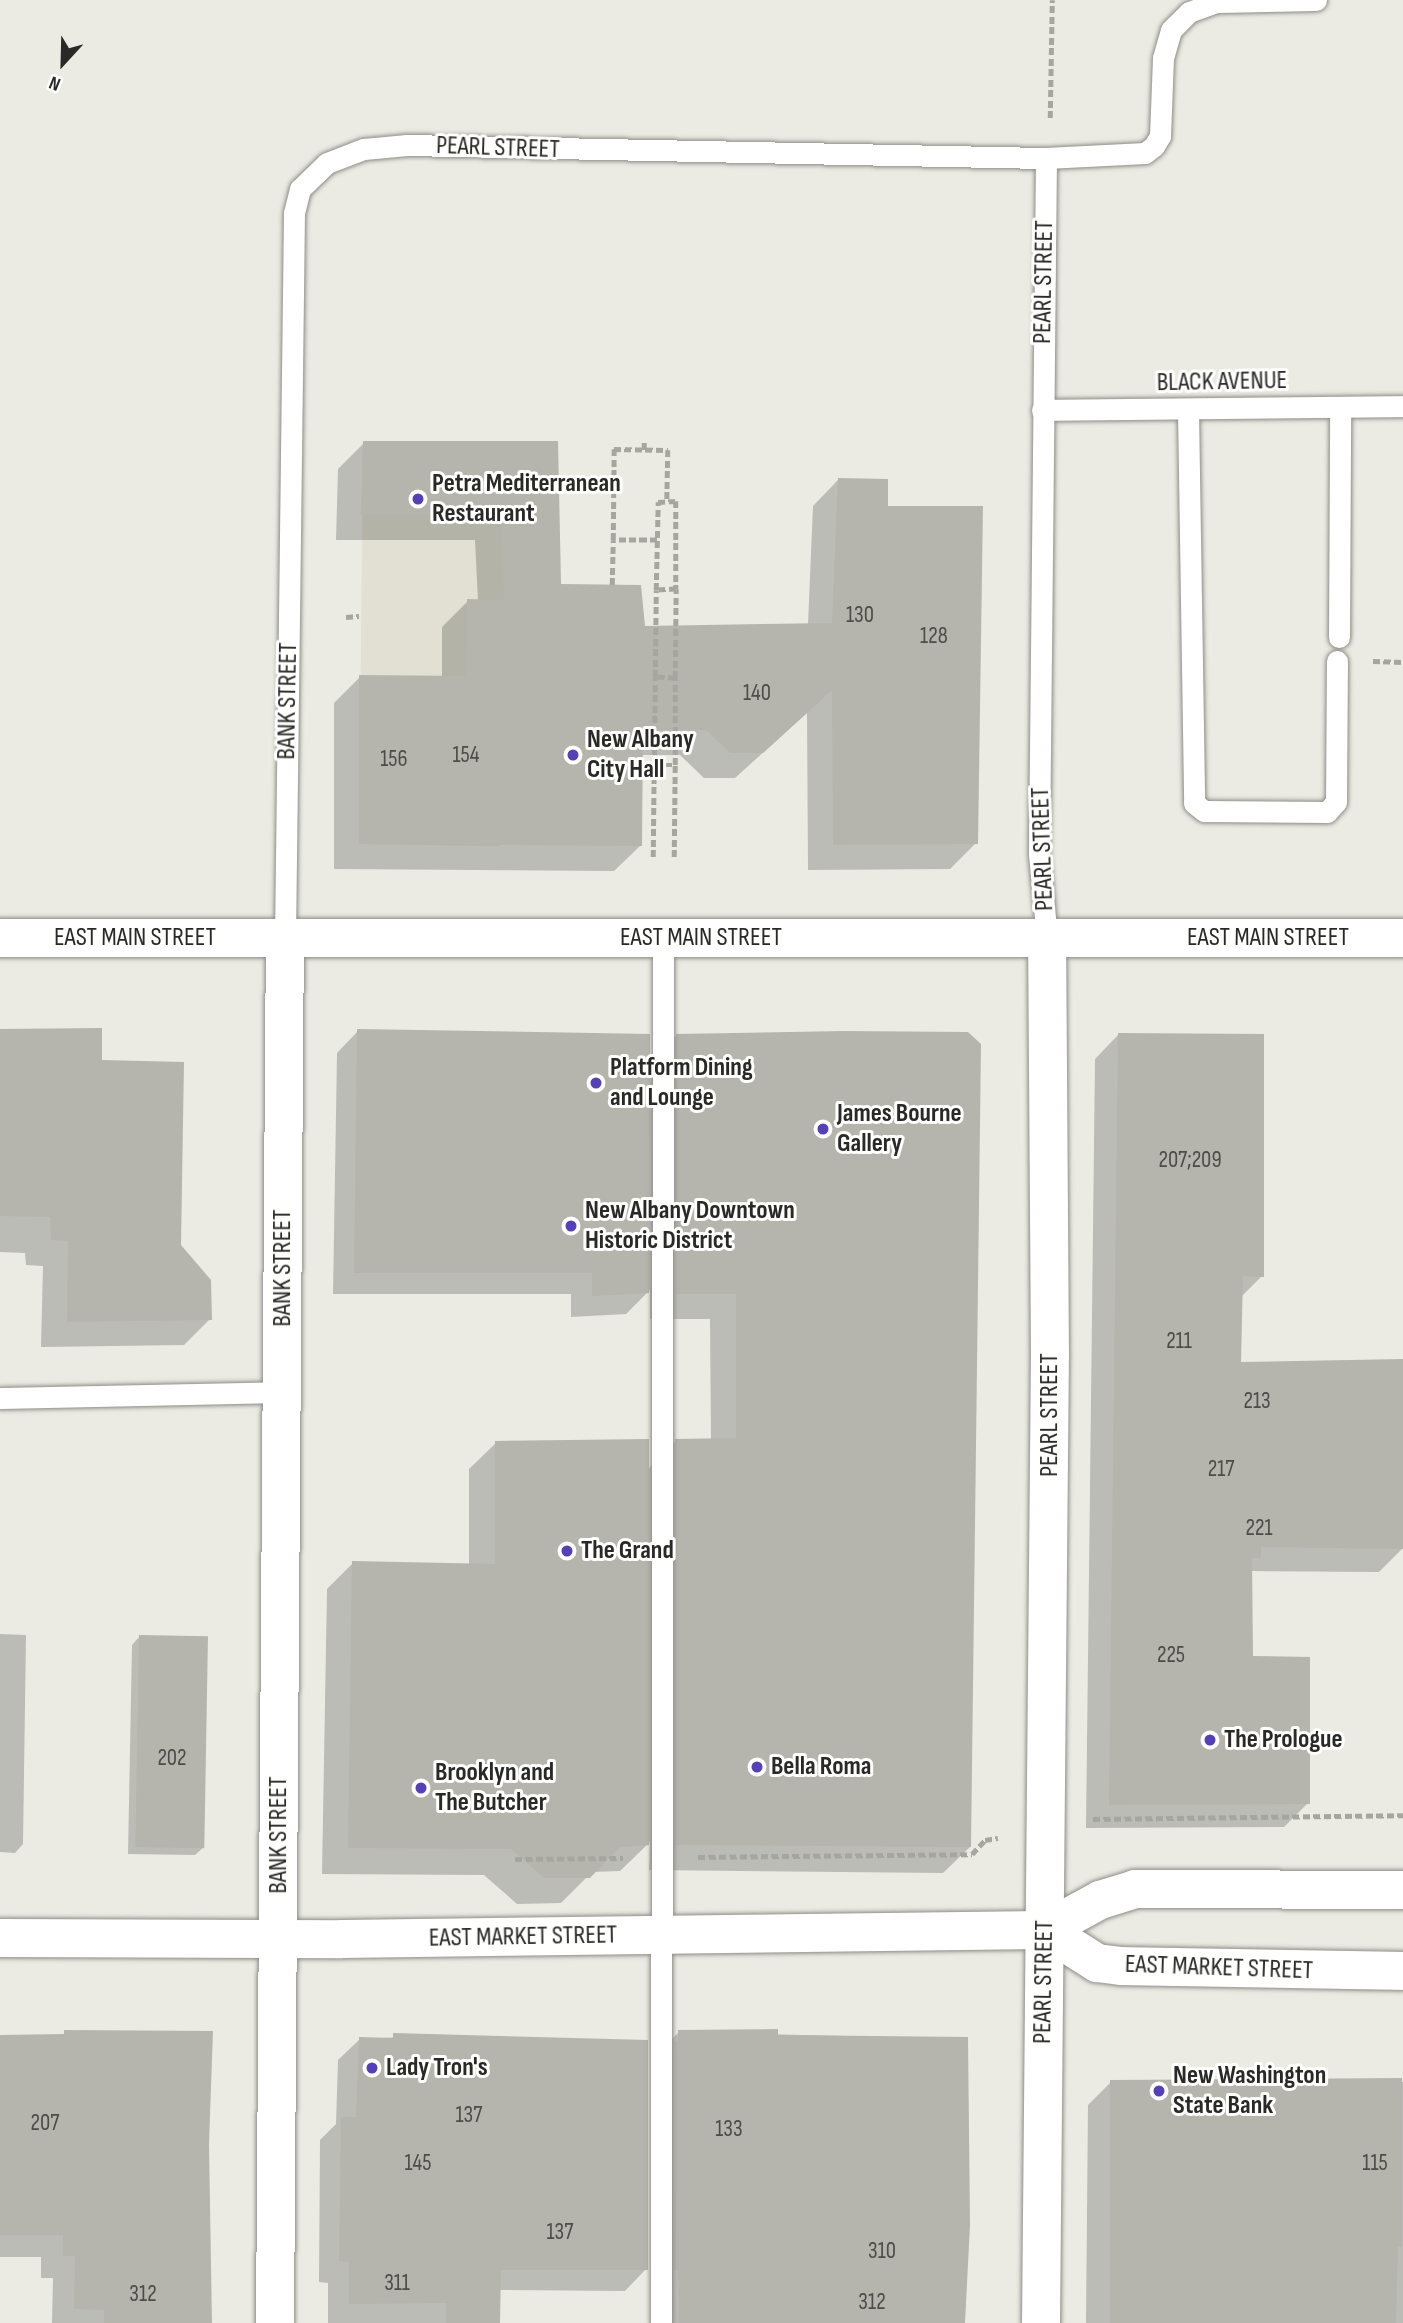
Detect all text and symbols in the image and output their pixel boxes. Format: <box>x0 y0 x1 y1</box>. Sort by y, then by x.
north arrow <box>28 28 98 98</box>
text: N <box>46 70 64 95</box>
street label: PEARL STREET <box>436 130 560 166</box>
street label: PEARL STREET <box>1027 220 1061 344</box>
street label: BLACK AVENUE <box>1156 365 1288 399</box>
place label: Petra Mediterranean Restaurant <box>432 468 621 530</box>
marker: Petra Mediterranean Restaurant <box>410 491 426 507</box>
house number: 130 <box>846 601 874 629</box>
house number: 128 <box>920 622 948 650</box>
street label: BANK STREET <box>271 642 305 760</box>
house number: 140 <box>743 679 771 707</box>
place label: New Albany City Hall <box>587 724 694 786</box>
house number: 154 <box>453 741 479 769</box>
house number: 156 <box>380 745 408 773</box>
marker: New Albany City Hall <box>565 747 581 763</box>
street label: PEARL STREET <box>1025 787 1061 911</box>
street label: EAST MAIN STREET <box>54 922 216 954</box>
street label: EAST MAIN STREET <box>620 922 782 954</box>
street label: EAST MAIN STREET <box>1187 922 1349 954</box>
place label: Platform Dining and Lounge <box>610 1052 753 1114</box>
marker: Platform Dining and Lounge <box>588 1075 604 1091</box>
place label: James Bourne Gallery <box>837 1098 962 1160</box>
marker: James Bourne Gallery <box>815 1121 831 1137</box>
house number: 207;209 <box>1158 1146 1222 1174</box>
place label: New Albany Downtown Historic District <box>585 1195 795 1256</box>
street label: BANK STREET <box>267 1209 299 1327</box>
marker: New Albany Downtown Historic District <box>563 1218 579 1234</box>
house number: 211 <box>1166 1327 1192 1355</box>
street label: PEARL STREET <box>1034 1353 1066 1477</box>
house number: 213 <box>1243 1387 1271 1415</box>
house number: 217 <box>1208 1455 1234 1483</box>
house number: 221 <box>1245 1514 1273 1542</box>
place label: The Grand <box>581 1535 674 1567</box>
marker: The Grand <box>559 1543 575 1559</box>
house number: 225 <box>1157 1641 1185 1669</box>
place label: The Prologue <box>1224 1724 1343 1756</box>
marker: The Prologue <box>1202 1732 1218 1748</box>
house number: 202 <box>157 1744 187 1772</box>
place label: Bella Roma <box>771 1751 871 1783</box>
place label: Brooklyn and The Butcher <box>435 1757 554 1818</box>
marker: Bella Roma <box>749 1759 765 1775</box>
street label: BANK STREET <box>263 1776 295 1894</box>
marker: Brooklyn and The Butcher <box>413 1780 429 1796</box>
street label: EAST MARKET STREET <box>429 1920 617 1954</box>
street label: PEARL STREET <box>1027 1920 1061 2044</box>
street label: EAST MARKET STREET <box>1124 1949 1314 1987</box>
place label: Lady Tron's <box>386 2052 488 2084</box>
marker: Lady Tron's <box>364 2060 380 2076</box>
place label: New Washington State Bank <box>1173 2060 1326 2122</box>
marker: New Washington State Bank <box>1151 2083 1167 2099</box>
house number: 137 <box>456 2101 482 2129</box>
house number: 207 <box>31 2109 59 2137</box>
house number: 133 <box>715 2115 743 2143</box>
house number: 145 <box>405 2149 431 2177</box>
house number: 115 <box>1362 2149 1388 2177</box>
house number: 137 <box>547 2218 573 2246</box>
house number: 310 <box>868 2237 896 2265</box>
house number: 311 <box>384 2269 410 2297</box>
house number: 312 <box>129 2280 157 2308</box>
house number: 312 <box>858 2288 886 2316</box>

